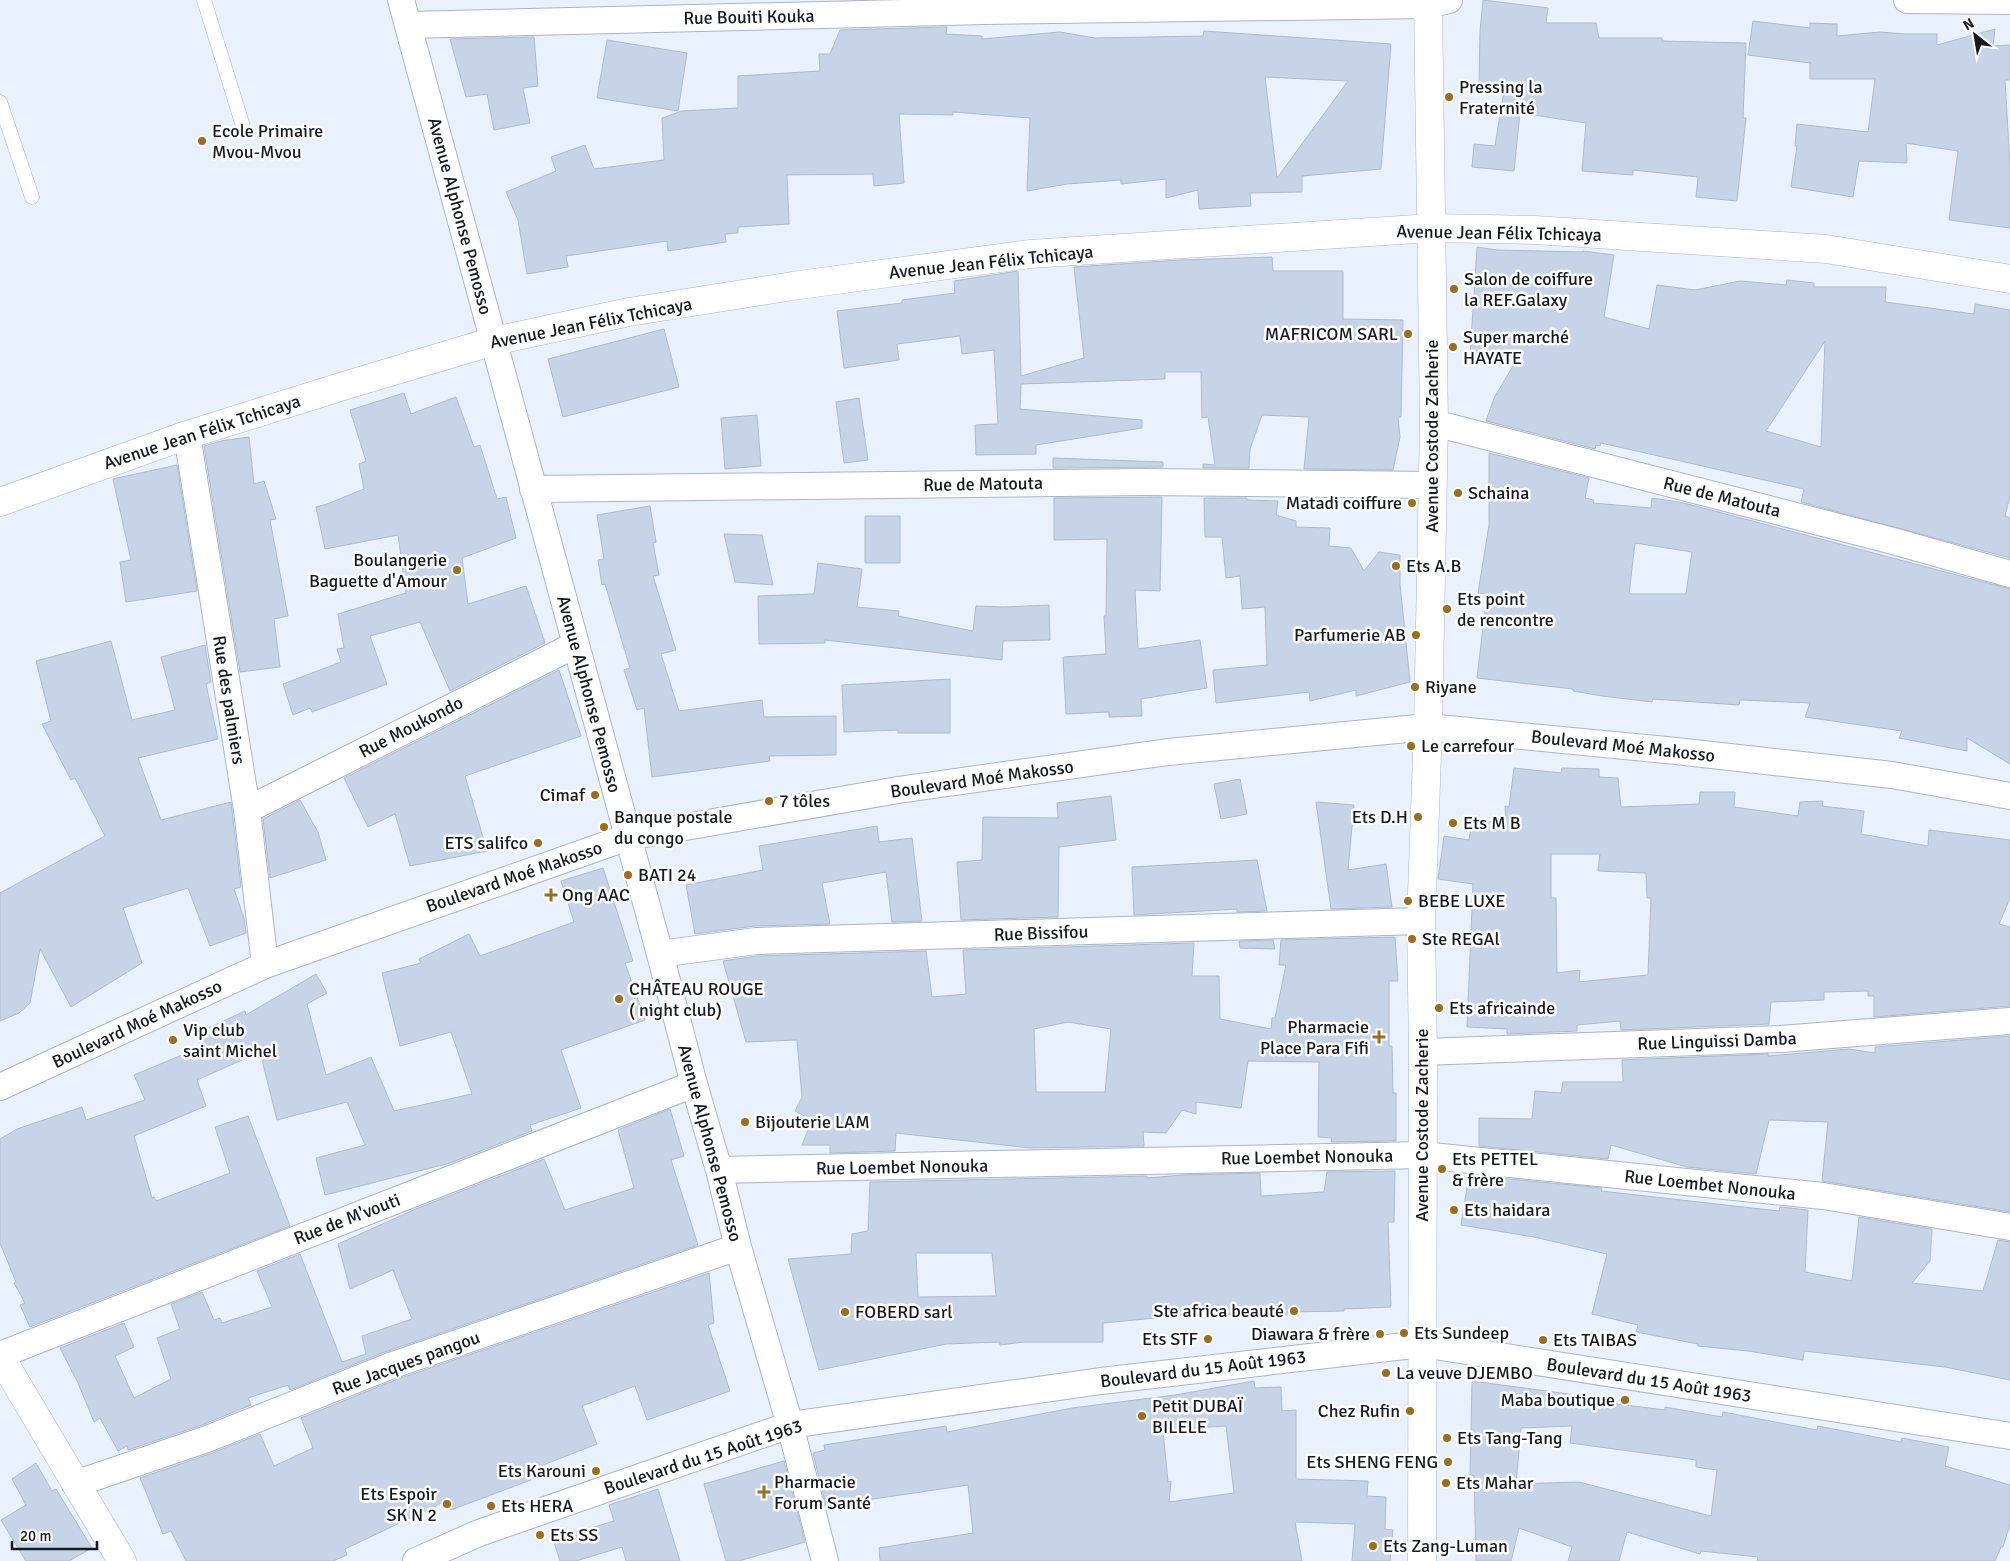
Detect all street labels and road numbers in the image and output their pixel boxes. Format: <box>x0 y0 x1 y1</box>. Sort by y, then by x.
street label: Rue Bouiti Kouka <box>683 5 815 29</box>
street label: Avenue Alphonse Pemosso <box>423 115 497 317</box>
street label: Avenue Jean Félix Tchicaya <box>1396 220 1602 246</box>
street label: Avenue Jean Félix Tchicaya <box>888 240 1094 284</box>
street label: Avenue Jean Félix Tchicaya <box>488 293 694 353</box>
street label: Avenue Costode Zacherie <box>1421 339 1443 533</box>
street label: Avenue Jean Félix Tchicaya <box>101 390 303 474</box>
street label: Rue de Matouta <box>923 472 1043 496</box>
street label: Rue de Matouta <box>1661 472 1783 522</box>
street label: Avenue Alphonse Pemosso <box>552 593 626 795</box>
street label: Rue des palmiers <box>208 634 250 766</box>
street label: Rue Moukondo <box>355 691 467 763</box>
street label: Boulevard Moé Makosso <box>1530 725 1716 767</box>
street label: Boulevard Moé Makosso <box>889 755 1075 803</box>
street label: Boulevard Moé Makosso <box>423 836 605 918</box>
street label: Rue Bissifou <box>993 920 1089 946</box>
street label: Boulevard Moé Makosso <box>49 975 225 1073</box>
street label: Rue Linguissi Damba <box>1637 1027 1797 1055</box>
street label: Avenue Costode Zacherie <box>1411 1028 1433 1222</box>
street label: Avenue Alphonse Pemosso <box>673 1042 747 1244</box>
street label: Rue Loembet Nonouka <box>1221 1144 1393 1170</box>
street label: Rue Loembet Nonouka <box>816 1154 988 1180</box>
street label: Rue Loembet Nonouka <box>1623 1165 1797 1205</box>
street label: Rue de M'vouti <box>291 1189 403 1249</box>
street label: Rue Jacques pangou <box>329 1326 483 1400</box>
street label: Boulevard du 15 Août 1963 <box>1099 1345 1307 1393</box>
street label: Boulevard du 15 Août 1963 <box>1545 1353 1753 1407</box>
street label: Boulevard du 15 Août 1963 <box>601 1415 805 1499</box>

